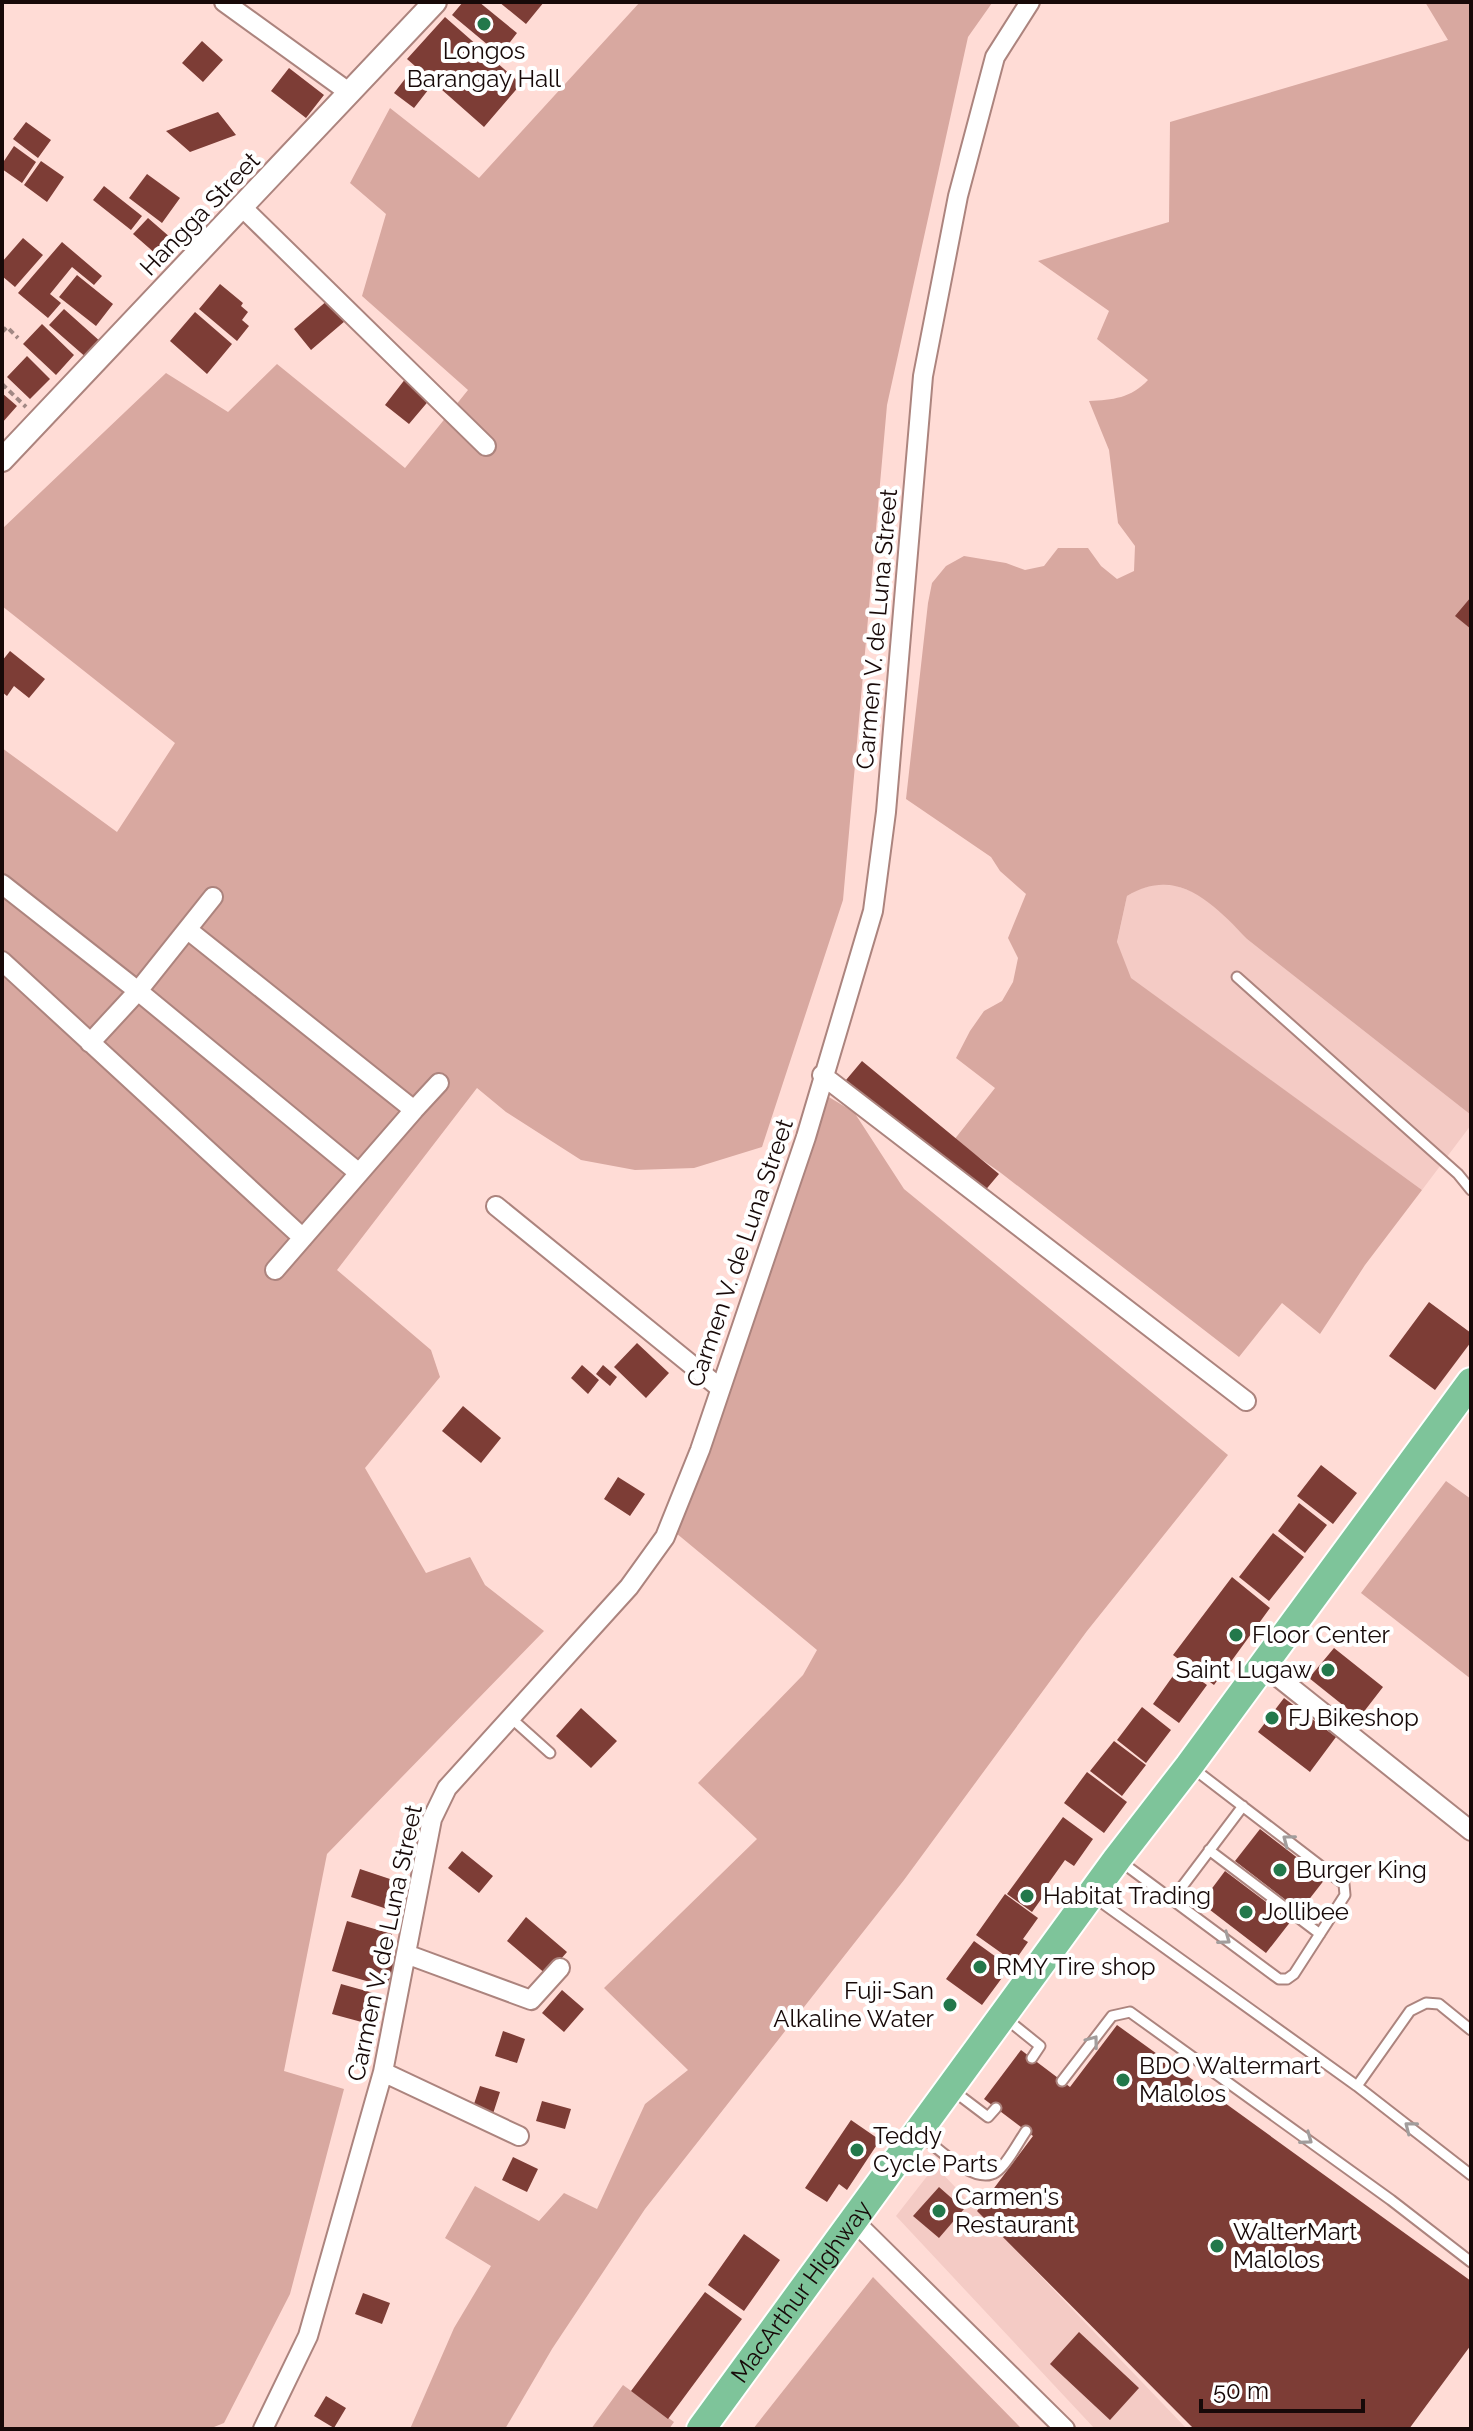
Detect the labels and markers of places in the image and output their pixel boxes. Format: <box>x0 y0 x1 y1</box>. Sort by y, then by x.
marker: Longos Barangay Hall <box>475 15 493 33</box>
place label: Longos Barangay Hall <box>407 36 562 93</box>
place label: Floor Center <box>1252 1620 1391 1649</box>
marker: Floor Center <box>1227 1626 1245 1644</box>
place label: Saint Lugaw <box>1176 1655 1312 1684</box>
marker: Saint Lugaw <box>1319 1661 1337 1679</box>
place label: FJ Bikeshop <box>1288 1703 1419 1732</box>
marker: FJ Bikeshop <box>1263 1709 1281 1727</box>
place label: Burger King <box>1296 1855 1427 1884</box>
marker: Burger King <box>1271 1861 1289 1879</box>
place label: Habitat Trading <box>1043 1881 1211 1910</box>
marker: Habitat Trading <box>1018 1887 1036 1905</box>
place label: Jollibee <box>1262 1897 1349 1926</box>
marker: Jollibee <box>1237 1903 1255 1921</box>
place label: RMY Tire shop <box>996 1952 1156 1981</box>
marker: RMY Tire shop <box>971 1958 989 1976</box>
place label: Fuji-San Alkaline Water <box>773 1976 935 2033</box>
marker: Fuji-San Alkaline Water <box>941 1996 959 2014</box>
place label: BDO Waltermart Malolos <box>1139 2051 1321 2108</box>
marker: BDO Waltermart Malolos <box>1114 2071 1132 2089</box>
place label: Teddy Cycle Parts <box>873 2121 998 2178</box>
marker: Teddy Cycle Parts <box>848 2141 866 2159</box>
place label: Carmen's Restaurant <box>955 2182 1075 2239</box>
marker: Carmen's Restaurant <box>930 2202 948 2220</box>
place label: WalterMart Malolos <box>1233 2217 1357 2274</box>
marker: WalterMart Malolos <box>1208 2237 1226 2255</box>

